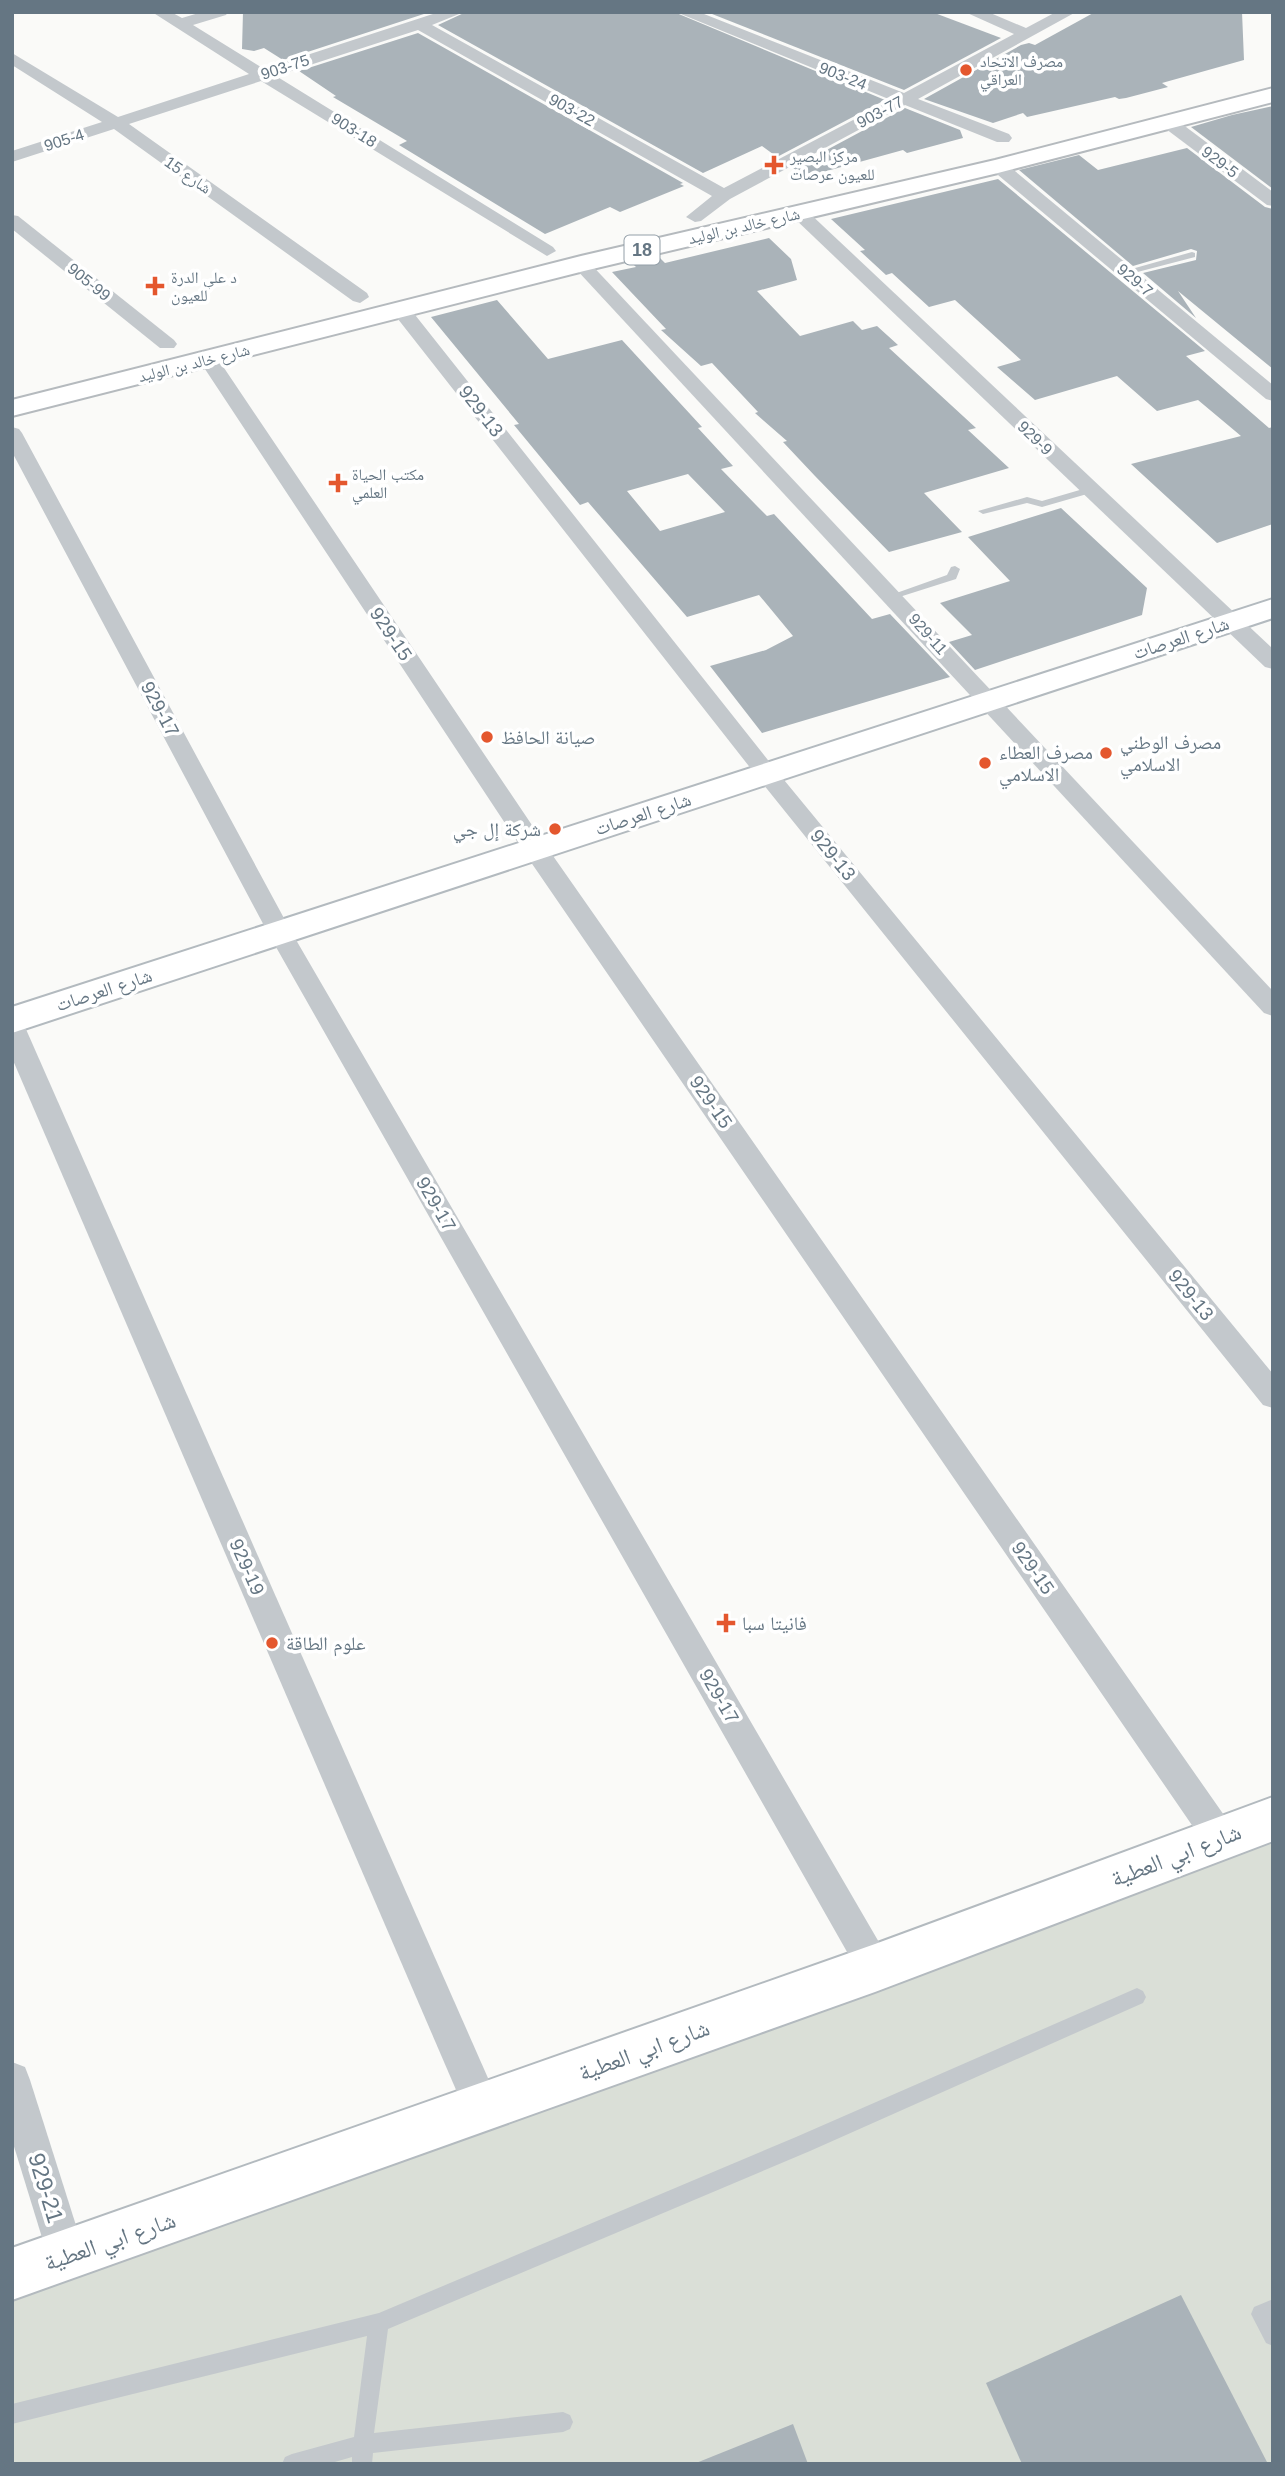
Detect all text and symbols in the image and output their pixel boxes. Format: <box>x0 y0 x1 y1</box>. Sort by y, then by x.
street label: 903-75 <box>259 51 311 83</box>
place label: مصرف الاتحاد العراقي <box>980 53 1063 92</box>
street label: 903-24 <box>817 59 869 93</box>
marker: مصرف الاتحاد العراقي <box>958 62 974 78</box>
street label: 903-22 <box>546 90 598 130</box>
street label: 903-77 <box>854 93 906 131</box>
street label: 903-18 <box>328 110 380 150</box>
street label: 905-4 <box>42 126 86 154</box>
street label: 929-5 <box>1199 143 1242 181</box>
place label: مركز البصير للعيون عرصات <box>789 148 875 185</box>
street label: شارع 15 <box>160 153 214 199</box>
marker: مركز البصير للعيون عرصات <box>764 155 784 175</box>
street label: شارع خالد بن الوليد <box>686 205 802 249</box>
road number: 18 <box>624 236 660 264</box>
street label: 905-99 <box>64 260 114 304</box>
street label: 929-7 <box>1114 260 1156 300</box>
place label: د علي الدرة للعيون <box>171 269 237 306</box>
marker: د علي الدرة للعيون <box>145 276 165 296</box>
street label: شارع خالد بن الوليد <box>137 341 252 387</box>
street label: 929-13 <box>455 381 507 441</box>
street label: 929-9 <box>1014 418 1056 458</box>
place label: مكتب الحياة العلمي <box>352 466 424 505</box>
marker: مكتب الحياة العلمي <box>330 475 346 491</box>
street label: 929-15 <box>366 604 416 664</box>
street label: 929-11 <box>905 610 951 658</box>
street label: شارع العرصات <box>1130 613 1232 664</box>
street label: 929-17 <box>137 678 183 740</box>
place label: صيانة الحافظ <box>501 727 595 748</box>
marker: صيانة الحافظ <box>479 729 495 745</box>
place label: مصرف الوطني الاسلامي <box>1120 732 1221 779</box>
place label: مصرف العطاء الاسلامي <box>999 742 1093 789</box>
marker: مصرف الوطني الاسلامي <box>1098 745 1114 761</box>
marker: مصرف العطاء الاسلامي <box>977 755 993 771</box>
street label: شارع العرصات <box>592 789 694 840</box>
place label: شركة إل جي <box>453 819 541 844</box>
marker: شركة إل جي <box>547 821 563 837</box>
street label: 929-13 <box>806 825 860 885</box>
street label: شارع العرصات <box>53 965 155 1016</box>
street label: 929-15 <box>685 1072 737 1132</box>
street label: 929-17 <box>412 1173 460 1235</box>
street label: 929-13 <box>1164 1265 1218 1325</box>
street label: 929-19 <box>225 1536 269 1598</box>
street label: 929-15 <box>1007 1538 1059 1598</box>
marker: فانيتا سبا <box>716 1613 736 1633</box>
place label: فانيتا سبا <box>742 1613 807 1634</box>
place label: علوم الطاقة <box>286 1633 366 1657</box>
marker: علوم الطاقة <box>264 1635 280 1651</box>
street label: 929-17 <box>695 1665 743 1727</box>
street label: شارع ابي العطية <box>1107 1818 1247 1897</box>
street label: شارع ابي العطية <box>575 2014 715 2091</box>
street label: 929-21 <box>23 2150 69 2226</box>
street label: شارع ابي العطية <box>41 2206 181 2281</box>

